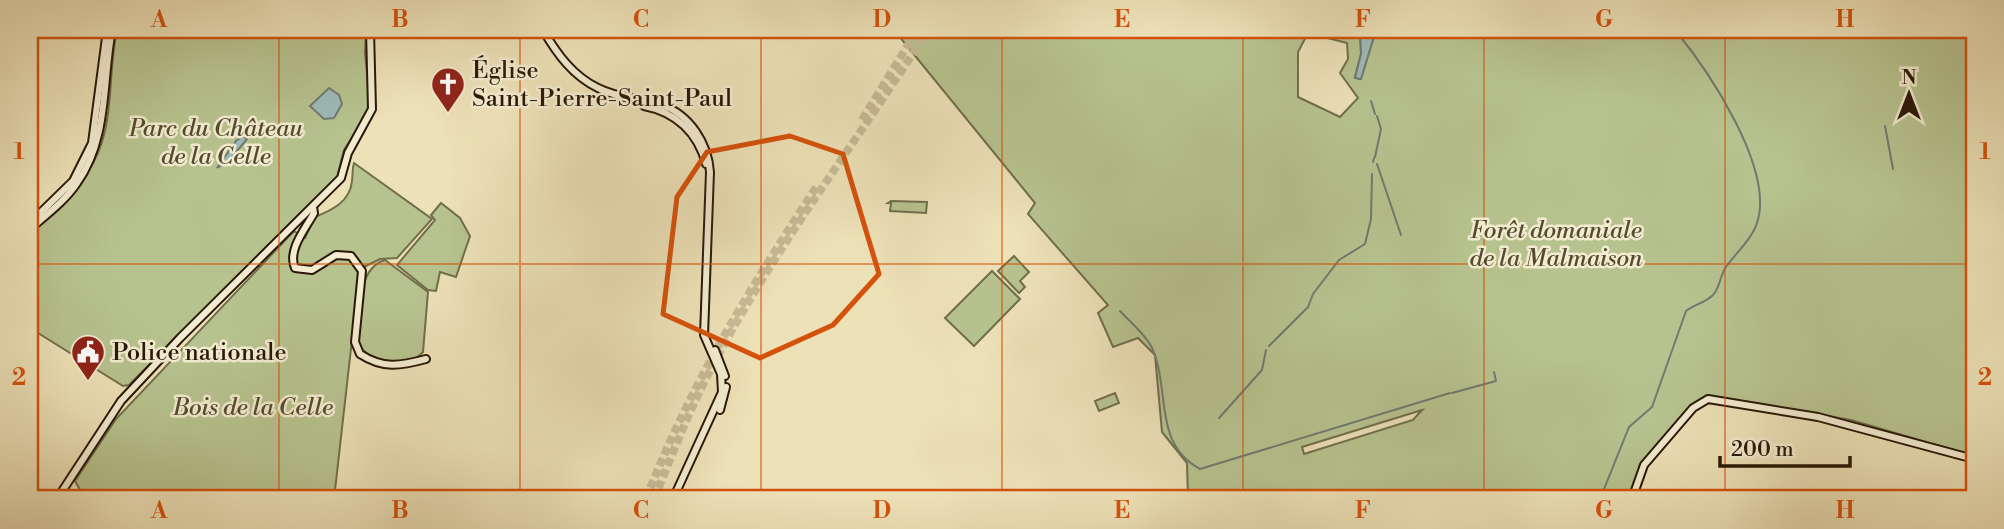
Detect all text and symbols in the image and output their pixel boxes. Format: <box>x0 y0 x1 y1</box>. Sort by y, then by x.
text: A <box>150 6 168 34</box>
text: B <box>391 6 409 34</box>
text: C <box>633 6 649 34</box>
text: D <box>873 6 891 34</box>
text: E <box>1114 6 1130 34</box>
text: F <box>1355 6 1371 34</box>
text: G <box>1595 6 1613 34</box>
text: H <box>1836 6 1855 34</box>
place label: Église Saint-Pierre-Saint-Paul <box>472 55 732 114</box>
north arrow <box>1874 60 1944 130</box>
church icon: Église Saint-Pierre-Saint-Paul <box>429 65 467 114</box>
text: N <box>1901 66 1917 90</box>
park label: Parc du Château de la Celle <box>128 114 303 172</box>
text: 1 <box>13 138 25 166</box>
text: 1 <box>1979 138 1991 166</box>
park label: Forêt domaniale de la Malmaison <box>1469 216 1643 274</box>
public building icon: Police nationale <box>69 333 107 382</box>
place label: Police nationale <box>112 338 287 368</box>
text: 2 <box>12 364 26 392</box>
text: 2 <box>1978 364 1992 392</box>
park label: Bois de la Celle <box>172 393 333 423</box>
scale bar <box>1720 424 1850 468</box>
text: 200 m <box>1731 437 1794 463</box>
text: A <box>150 497 168 525</box>
text: B <box>391 497 409 525</box>
text: C <box>633 497 649 525</box>
text: D <box>873 497 891 525</box>
text: E <box>1114 497 1130 525</box>
text: F <box>1355 497 1371 525</box>
text: G <box>1595 497 1613 525</box>
text: H <box>1836 497 1855 525</box>

